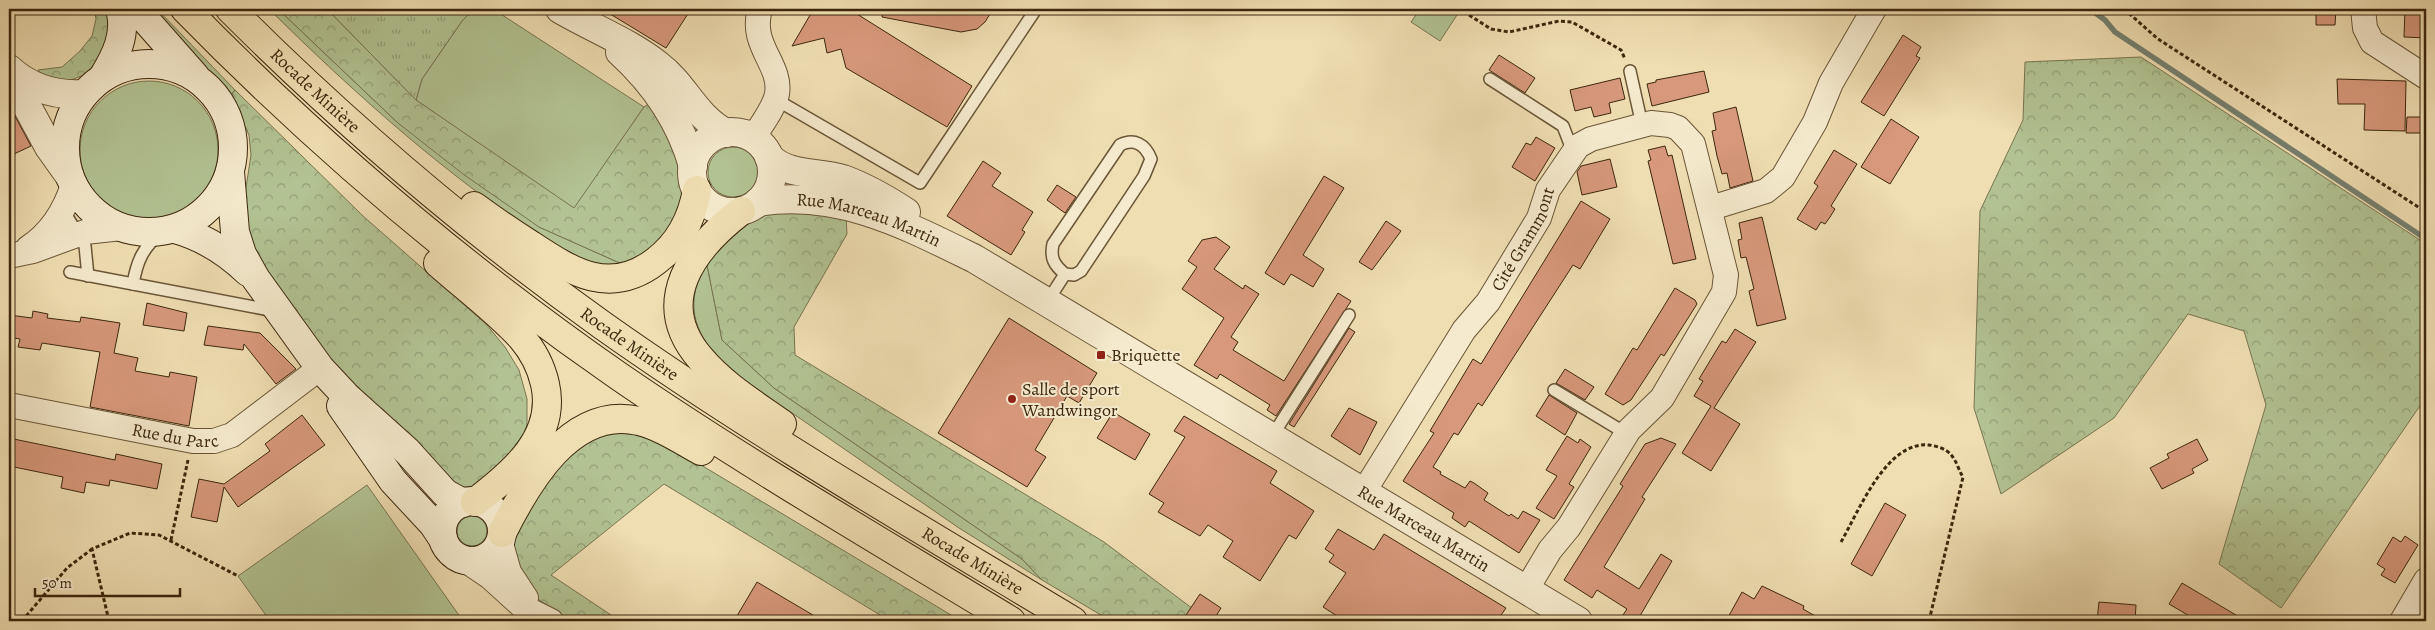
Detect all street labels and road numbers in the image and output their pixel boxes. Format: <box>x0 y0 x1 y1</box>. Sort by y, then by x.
street label: Rocade Minière <box>265 43 365 138</box>
street label: Cité Grammont <box>1485 184 1560 296</box>
street label: Rue Marceau Martin <box>796 187 945 253</box>
street label: Rocade Minière <box>576 301 683 386</box>
street label: Rue du Parc <box>130 417 222 454</box>
street label: Rue Marceau Martin <box>1353 479 1495 578</box>
street label: Rocade Minière <box>917 521 1028 600</box>

